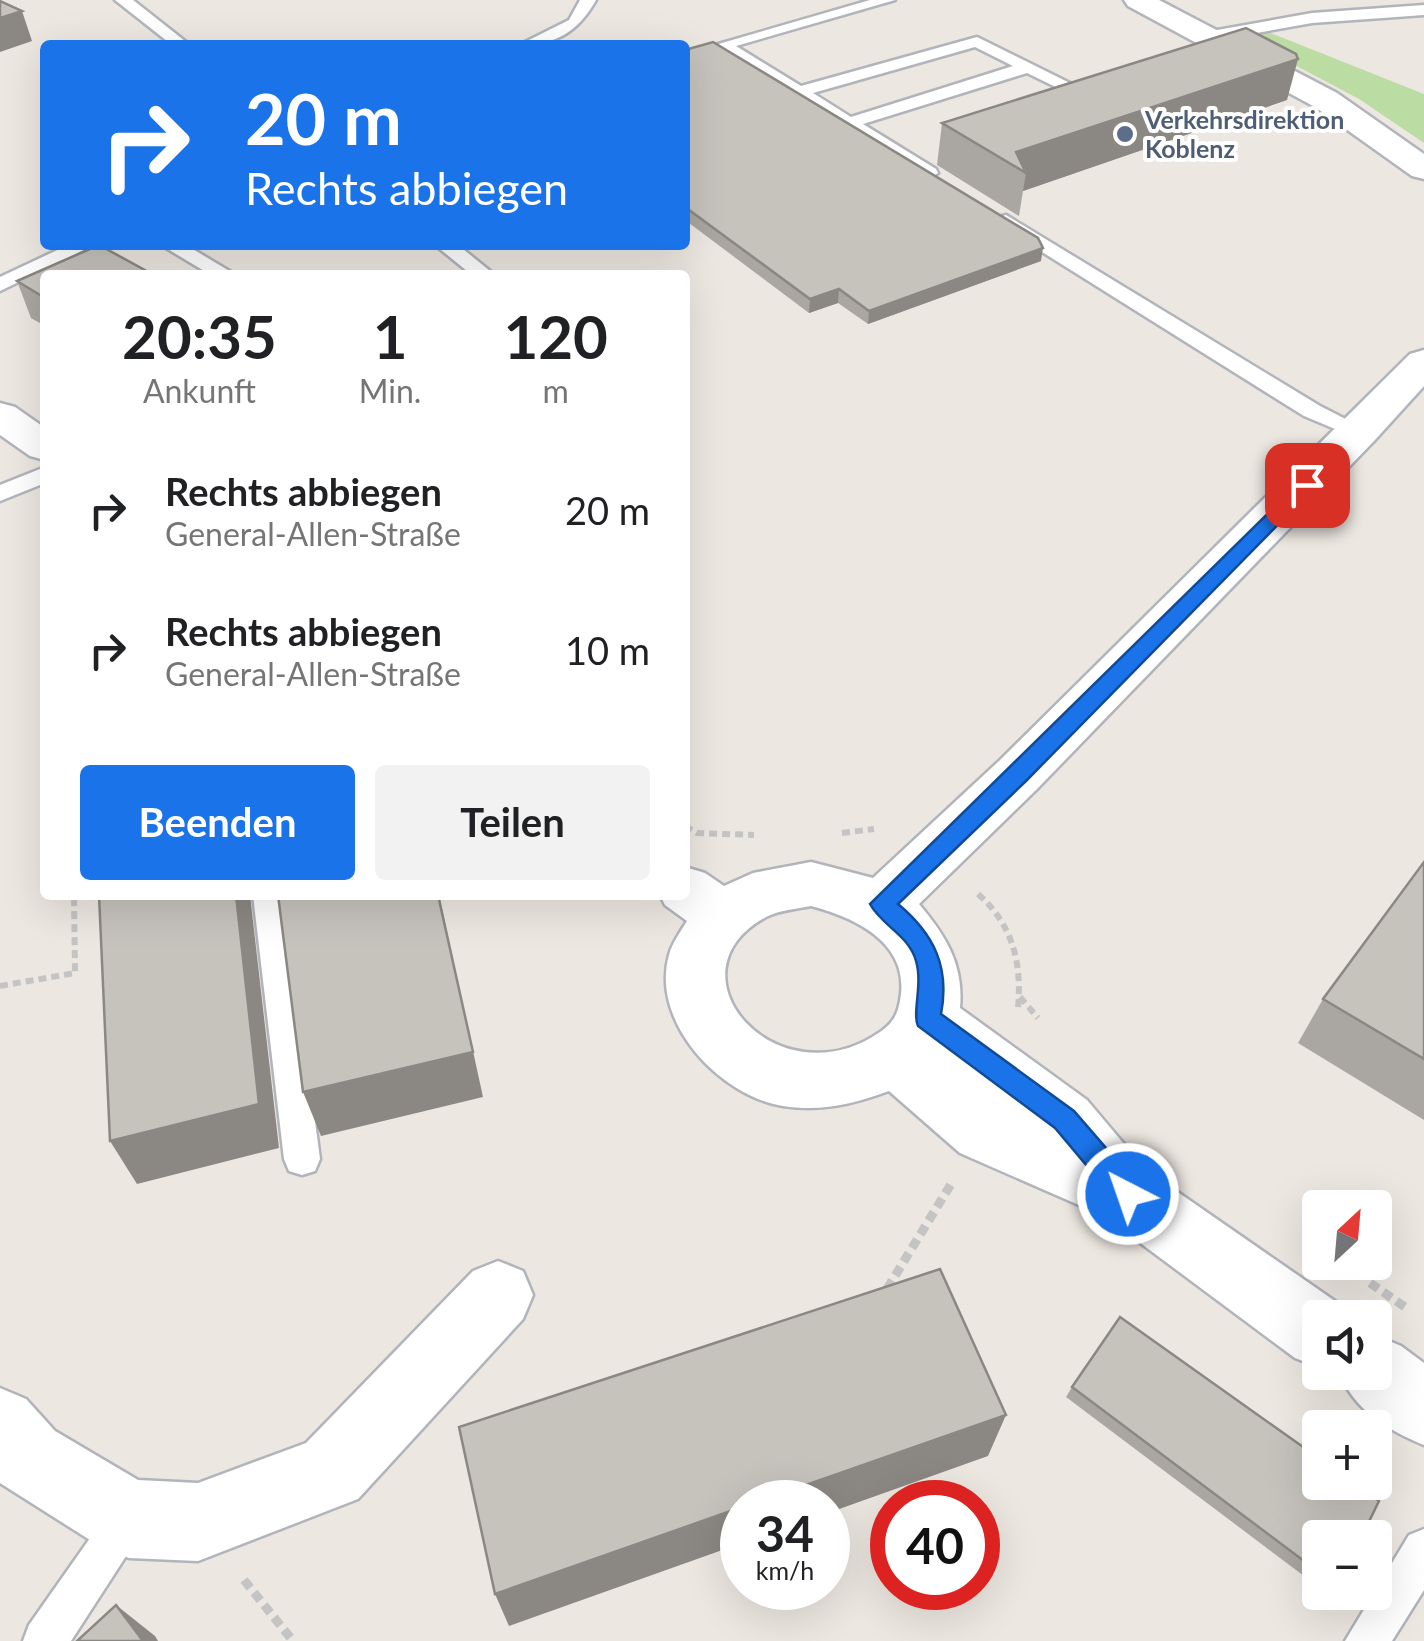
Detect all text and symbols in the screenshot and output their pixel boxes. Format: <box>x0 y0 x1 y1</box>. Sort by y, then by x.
text: 20 m <box>245 76 402 160</box>
icon: right <box>80 80 210 210</box>
place label: Verkehrsdirektion Koblenz <box>1144 104 1344 163</box>
marker: Verkehrsdirektion Koblenz <box>1114 123 1136 145</box>
text: Rechts abbiegen <box>245 161 568 215</box>
text: 20:35 <box>122 300 277 372</box>
text: 1 <box>373 300 408 372</box>
text: 120 <box>504 300 608 372</box>
text: Ankunft <box>143 371 256 410</box>
text: Min. <box>359 371 421 410</box>
text: m <box>543 371 569 410</box>
pin <box>1265 443 1350 528</box>
icon: arrive <box>1280 458 1335 513</box>
text: Rechts abbiegen <box>165 468 442 514</box>
icon: right <box>80 483 135 538</box>
text: 20 m <box>565 487 650 533</box>
text: General-Allen-Straße <box>165 514 461 553</box>
text: Rechts abbiegen <box>165 608 442 654</box>
icon: right <box>80 623 135 678</box>
text: 10 m <box>565 627 650 673</box>
text: General-Allen-Straße <box>165 654 461 693</box>
button: Beenden <box>80 765 355 880</box>
button: Teilen <box>375 765 650 880</box>
position arrow <box>1076 1142 1180 1246</box>
north arrow <box>1302 1190 1392 1280</box>
map controls <box>1302 1190 1392 1610</box>
button: sound <box>1302 1300 1392 1390</box>
button: + <box>1302 1410 1392 1500</box>
speed limit sign: 40 <box>870 1480 1000 1610</box>
text: 34 <box>756 1503 814 1563</box>
button: − <box>1302 1520 1392 1610</box>
text: km/h <box>756 1555 814 1585</box>

